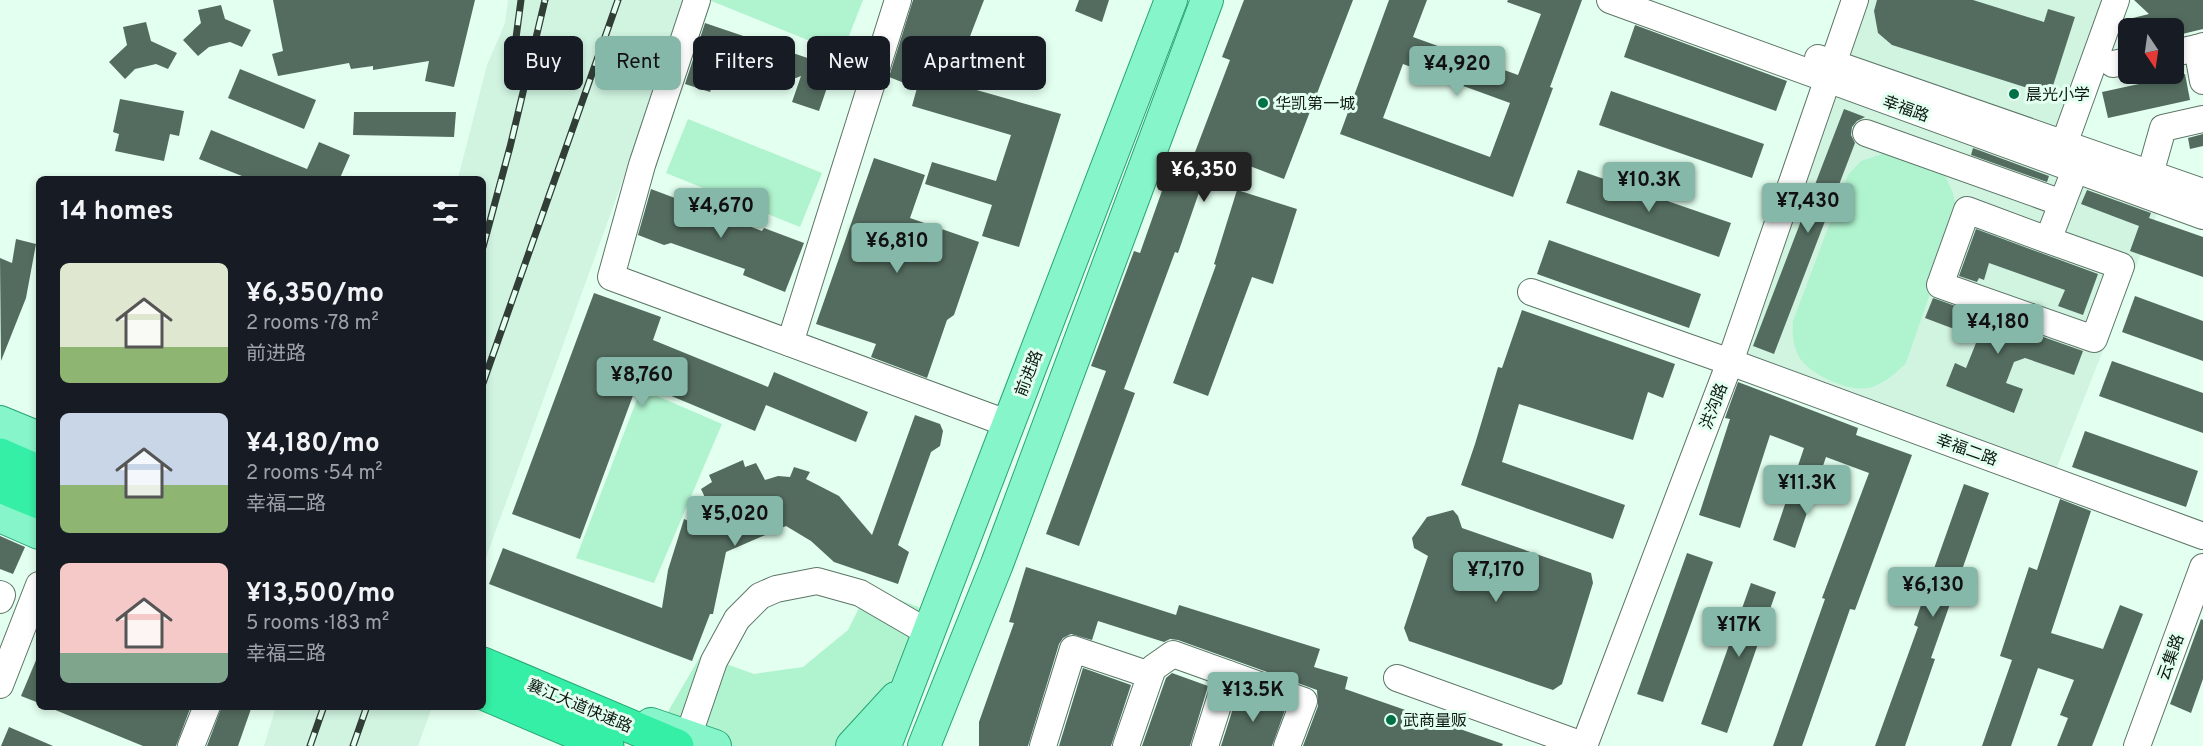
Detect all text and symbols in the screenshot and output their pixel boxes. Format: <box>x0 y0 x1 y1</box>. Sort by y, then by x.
north arrow <box>2118 18 2184 84</box>
map controls <box>2118 18 2184 84</box>
chip: Buy <box>504 36 583 90</box>
chip: Rent <box>595 36 681 90</box>
chip: Filters <box>693 36 795 90</box>
chip: New <box>807 36 890 90</box>
chip: Apartment <box>902 36 1046 90</box>
pin: ¥4,920 <box>1408 46 1506 97</box>
text: ¥4,920 <box>1423 52 1491 78</box>
place label: 晨光小学 <box>2026 86 2090 106</box>
marker: 晨光小学 <box>2007 87 2021 101</box>
street label: 幸福路 <box>1879 92 1931 127</box>
place label: 华凯第一城 <box>1275 95 1355 115</box>
marker: 华凯第一城 <box>1256 96 1270 110</box>
pin: ¥6,350 <box>1155 152 1253 203</box>
text: ¥6,350 <box>1171 158 1237 184</box>
pin: ¥10.3K <box>1600 162 1698 213</box>
text: ¥10.3K <box>1617 168 1681 194</box>
pin: ¥7,430 <box>1759 183 1857 234</box>
pin: ¥4,670 <box>672 188 770 239</box>
text: ¥7,430 <box>1776 189 1840 215</box>
text: ¥4,670 <box>688 194 754 220</box>
text: 14 homes <box>60 196 174 229</box>
icon: filters <box>429 196 462 229</box>
pin: ¥6,810 <box>848 223 946 274</box>
text: ¥6,810 <box>865 229 929 255</box>
text: ¥6,350/mo <box>246 278 384 311</box>
icon: home <box>108 287 180 359</box>
pin: ¥4,180 <box>1949 304 2047 355</box>
text: ¥4,180 <box>1966 310 2030 336</box>
text: 2 rooms · 78 m² <box>246 311 379 337</box>
text: 前进路 <box>246 342 306 368</box>
street label: 前进路 <box>1012 348 1048 400</box>
pin: ¥8,760 <box>593 357 691 408</box>
text: ¥8,760 <box>611 363 673 389</box>
street label: 洪沟路 <box>1697 381 1733 433</box>
text: ¥4,180/mo <box>246 428 380 461</box>
street label: 幸福二路 <box>1933 431 2000 471</box>
icon: home <box>108 437 180 509</box>
text: 2 rooms · 54 m² <box>246 461 383 487</box>
pin: ¥11.3K <box>1758 465 1856 516</box>
text: ¥11.3K <box>1777 471 1837 497</box>
text: 幸福二路 <box>246 492 326 518</box>
pin: ¥5,020 <box>686 496 784 547</box>
text: ¥5,020 <box>701 502 769 528</box>
pin: ¥7,170 <box>1447 552 1545 603</box>
text: ¥7,170 <box>1467 558 1525 584</box>
pin: ¥6,130 <box>1884 567 1982 618</box>
text: ¥6,130 <box>1902 573 1964 599</box>
text: ¥13,500/mo <box>246 578 395 611</box>
icon: home <box>108 587 180 659</box>
pin: ¥17K <box>1703 607 1775 658</box>
text: 5 rooms · 183 m² <box>246 611 389 637</box>
text: ¥17K <box>1717 613 1761 639</box>
street label: 云集路 <box>2154 632 2189 684</box>
text: 幸福三路 <box>246 642 326 668</box>
pin: ¥13.5K <box>1204 672 1302 723</box>
street label: 襄江大道快速路 <box>524 676 635 738</box>
text: ¥13.5K <box>1222 678 1284 704</box>
place label: 武商量贩 <box>1403 712 1467 732</box>
marker: 武商量贩 <box>1384 713 1398 727</box>

